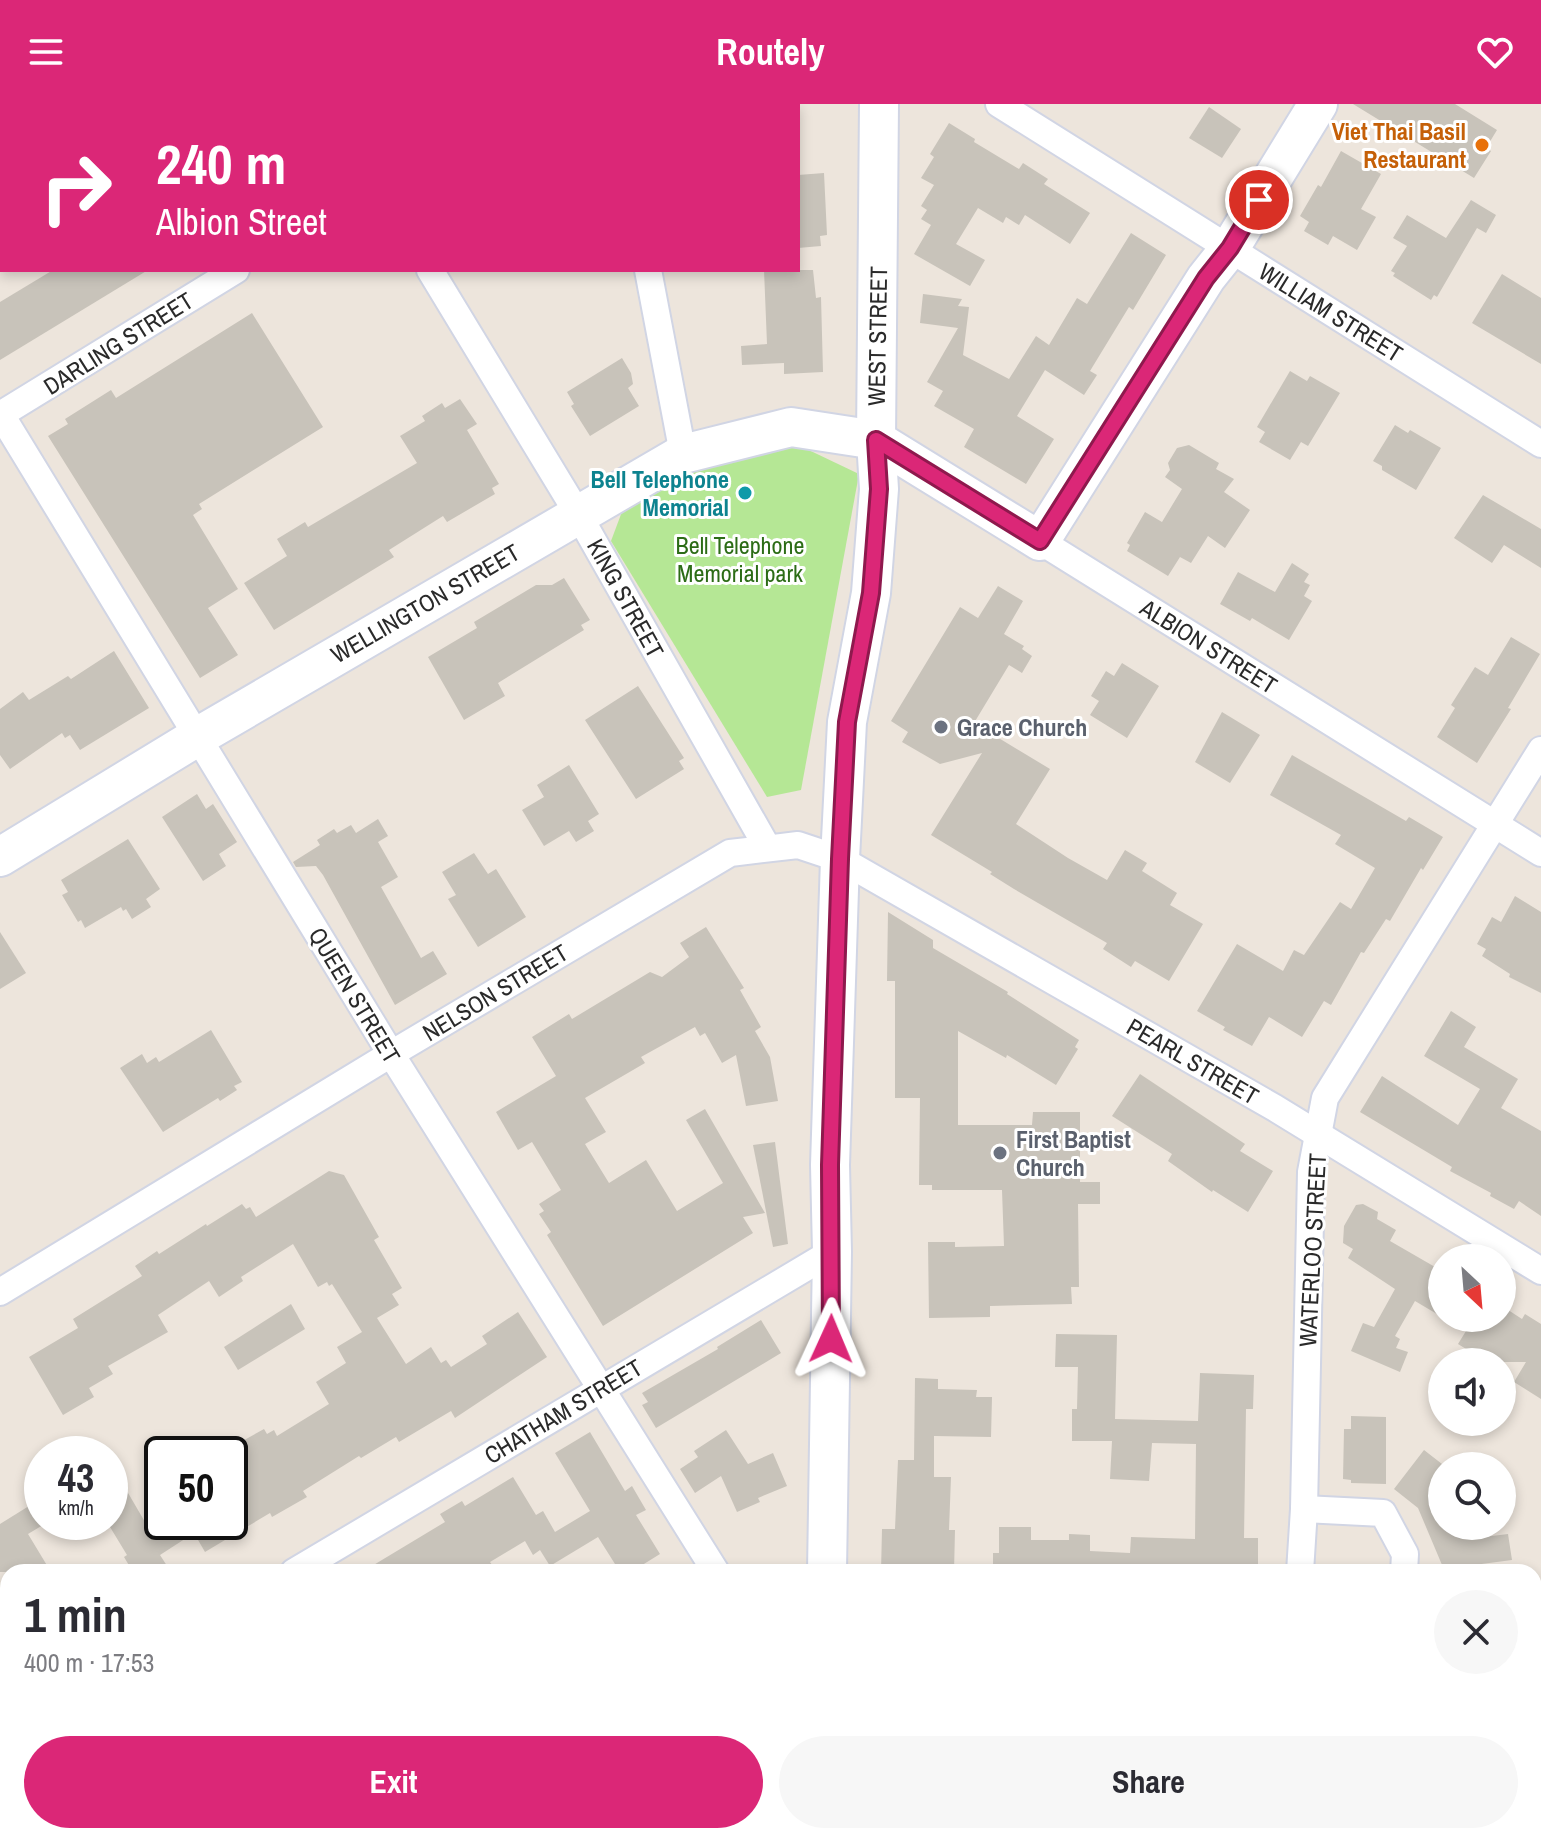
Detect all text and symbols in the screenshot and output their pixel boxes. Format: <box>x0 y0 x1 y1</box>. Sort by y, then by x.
text: Routely <box>716 28 825 76</box>
icon: menu <box>24 30 68 74</box>
icon: heart <box>1473 30 1517 74</box>
place label: Viet Thai Basil Restaurant <box>1332 115 1466 175</box>
text: 240 m <box>156 126 286 201</box>
icon: right <box>24 136 128 240</box>
marker: Viet Thai Basil Restaurant <box>1473 136 1491 154</box>
pin <box>1225 166 1293 234</box>
icon: arrive <box>1237 178 1281 222</box>
text: Albion Street <box>156 198 327 246</box>
street label: WILLIAM STREET <box>1253 255 1409 369</box>
street label: WEST STREET <box>860 266 894 406</box>
street label: DARLING STREET <box>37 284 199 402</box>
place label: Bell Telephone Memorial <box>590 463 729 523</box>
marker: Bell Telephone Memorial <box>736 484 754 502</box>
park label: Bell Telephone Memorial park <box>676 529 804 589</box>
street label: KING STREET <box>580 533 672 663</box>
street label: WELLINGTON STREET <box>325 536 525 670</box>
street label: ALBION STREET <box>1134 591 1283 701</box>
place label: Grace Church <box>957 711 1087 743</box>
marker: Grace Church <box>932 718 950 736</box>
street label: QUEEN STREET <box>302 921 408 1069</box>
street label: NELSON STREET <box>416 936 574 1048</box>
street label: PEARL STREET <box>1121 1010 1265 1112</box>
place label: First Baptist Church <box>1016 1123 1131 1183</box>
marker: First Baptist Church <box>991 1144 1009 1162</box>
street label: WATERLOO STREET <box>1291 1152 1333 1348</box>
north arrow <box>1428 1244 1516 1332</box>
map controls <box>1428 1244 1516 1540</box>
position arrow <box>789 1297 873 1381</box>
button: sound <box>1428 1348 1516 1436</box>
street label: CHATHAM STREET <box>478 1351 648 1471</box>
speed limit sign: 50 <box>144 1436 248 1540</box>
text: 43 <box>58 1451 94 1504</box>
button: search <box>1428 1452 1516 1540</box>
text: km/h <box>58 1494 94 1521</box>
text: 1 min <box>24 1582 127 1647</box>
button: close <box>1434 1590 1518 1674</box>
text: 400 m · 17:53 <box>24 1645 154 1680</box>
button: Exit <box>24 1736 763 1828</box>
button: Share <box>779 1736 1518 1828</box>

